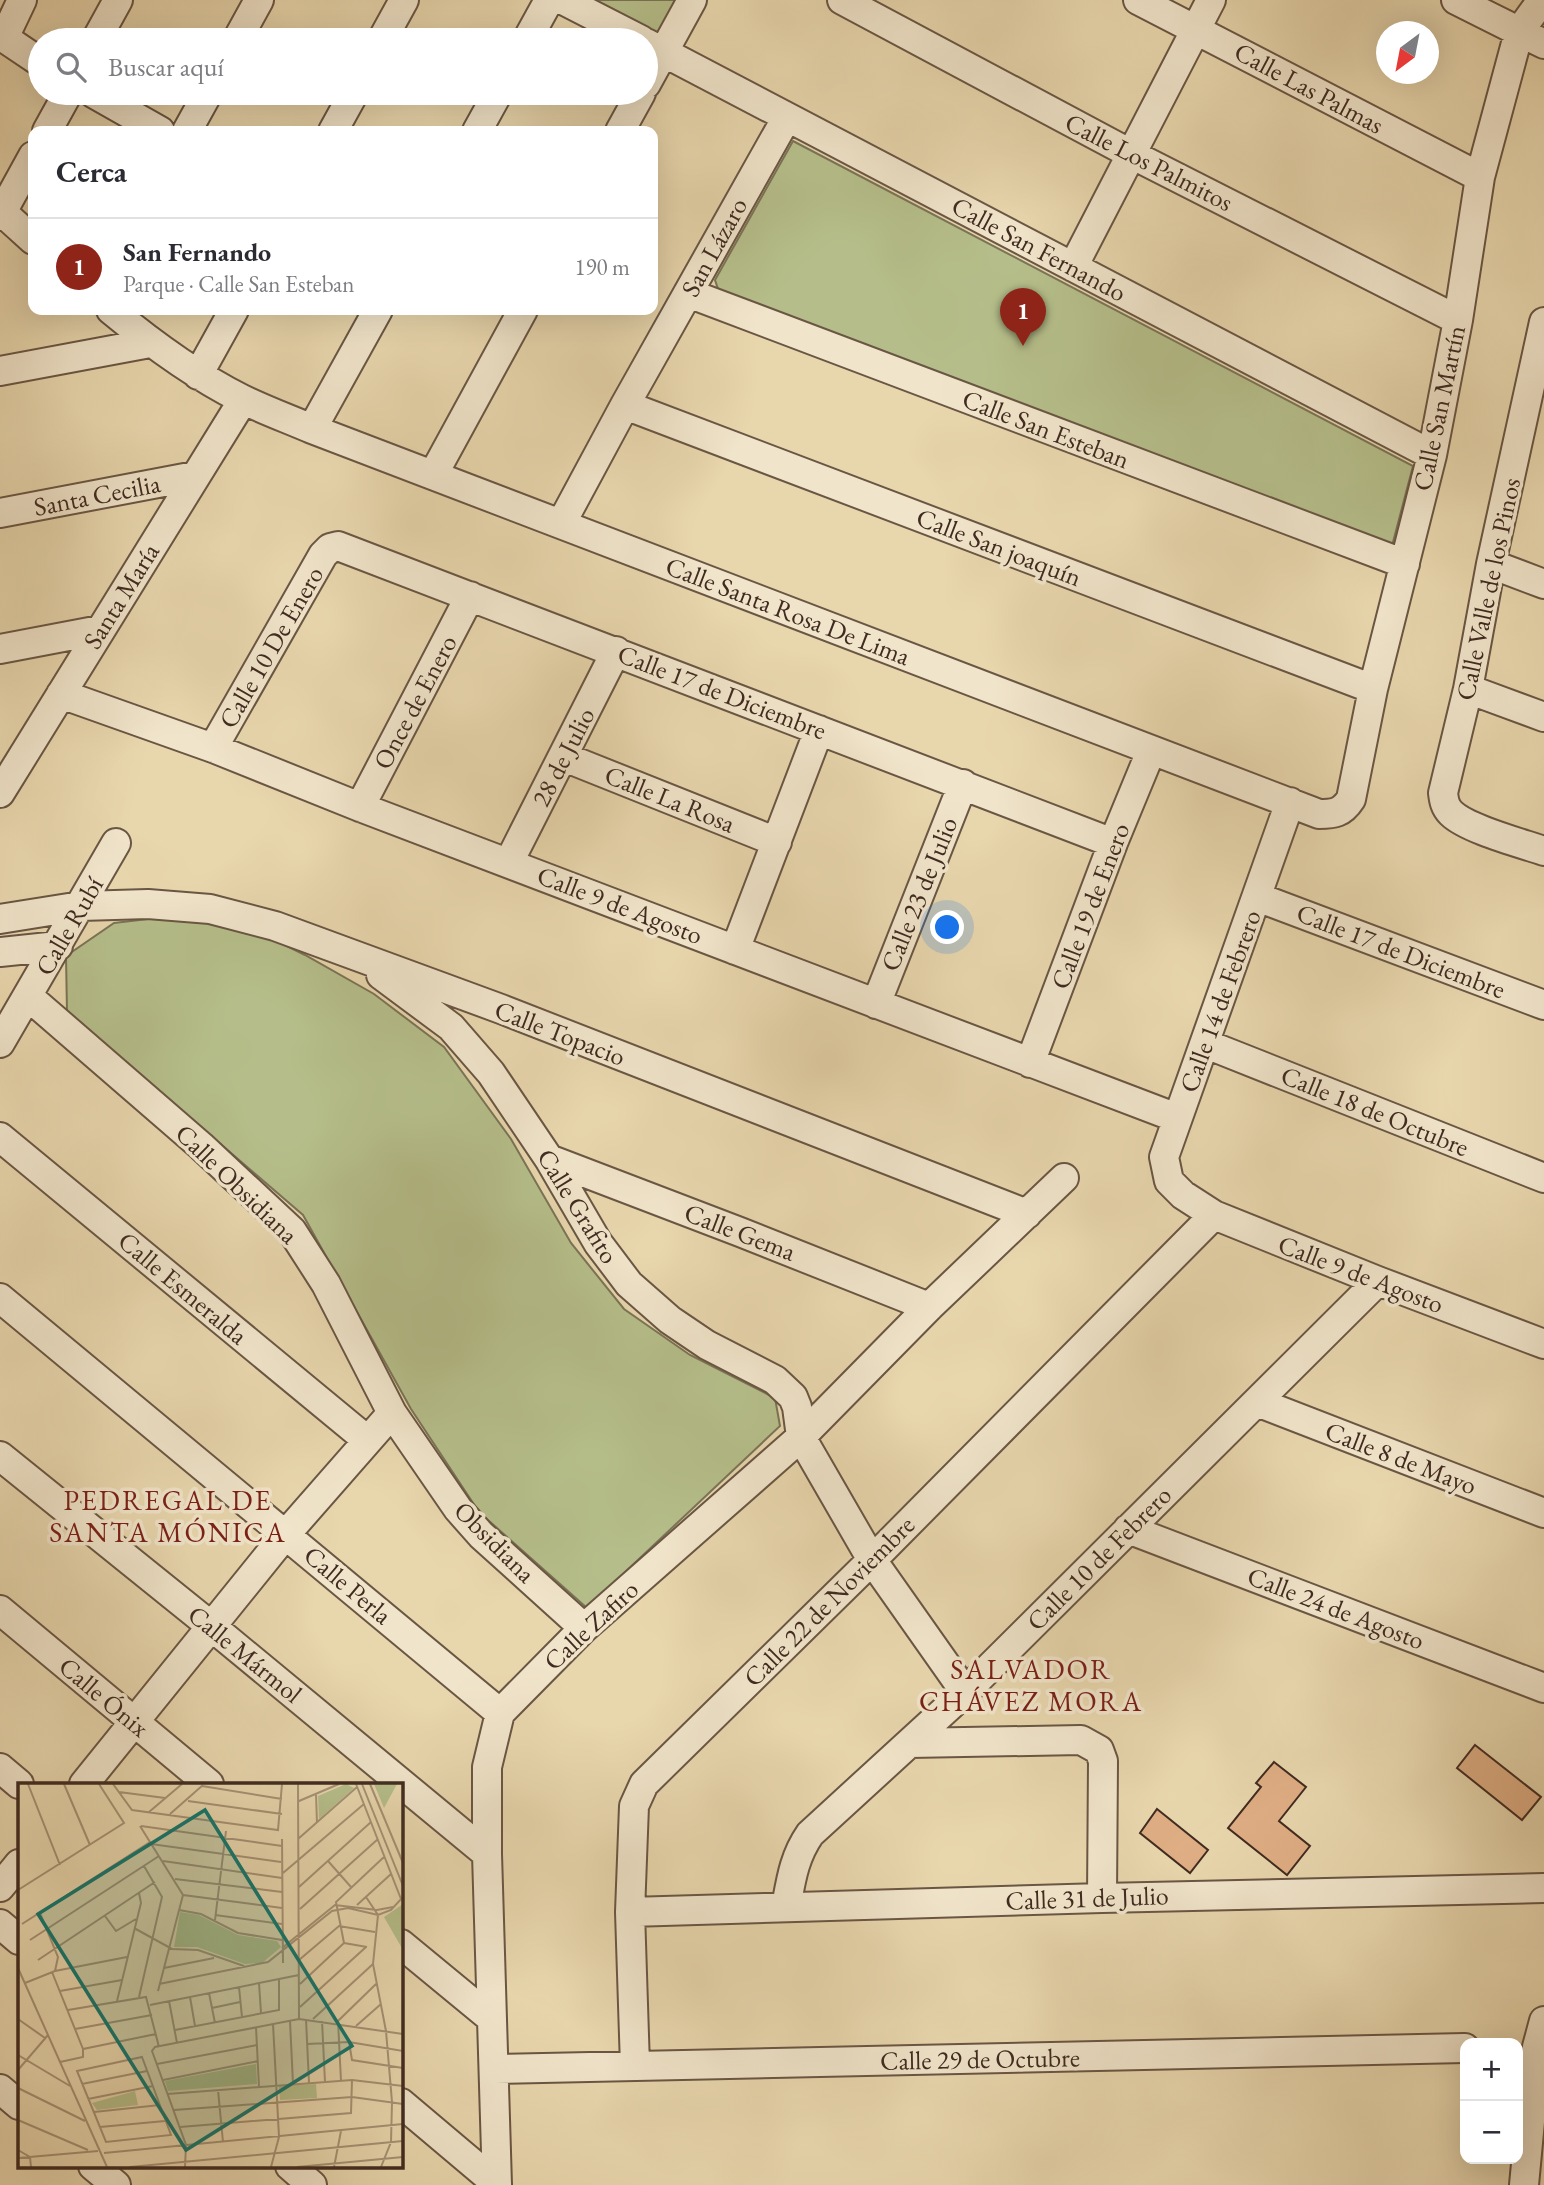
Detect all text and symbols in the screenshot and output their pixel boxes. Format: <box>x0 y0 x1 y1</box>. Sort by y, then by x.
north arrow <box>1376 21 1439 84</box>
search box <box>28 28 658 105</box>
street label: Calle Las Palmas <box>1228 34 1390 142</box>
icon: search <box>52 48 90 86</box>
text: Buscar aquí <box>108 50 224 84</box>
street label: Calle Los Palmitos <box>1059 105 1239 219</box>
text: Cerca <box>56 152 127 191</box>
street label: Calle San Fernando <box>946 189 1132 309</box>
street label: San Lázaro <box>673 191 755 303</box>
text: San Fernando <box>123 235 271 269</box>
text: 1 <box>73 252 85 282</box>
text: 190 m <box>574 252 630 282</box>
text: Parque · Calle San Esteban <box>123 269 354 299</box>
pin: 1 <box>1000 288 1046 346</box>
street label: Calle San Martín <box>1405 322 1473 494</box>
street label: Calle San Esteban <box>958 382 1135 477</box>
street label: Santa Cecilia <box>31 466 164 524</box>
street label: Calle Valle de los Pinos <box>1448 475 1528 703</box>
street label: Calle San joaquín <box>912 500 1087 594</box>
street label: Santa María <box>75 536 167 655</box>
street label: Calle Santa Rosa De Lima <box>661 549 916 674</box>
street label: Calle 10 De Enero <box>211 560 331 734</box>
street label: Once de Enero <box>365 629 465 775</box>
street label: Calle 17 de Diciembre <box>613 637 831 747</box>
street label: 28 de Julio <box>524 702 602 812</box>
street label: Calle La Rosa <box>600 757 741 841</box>
street label: Calle 23 de Julio <box>873 812 965 976</box>
street label: Calle 19 de Enero <box>1043 818 1137 994</box>
street label: Calle 9 de Agosto <box>532 858 708 952</box>
street label: Calle Rubí <box>27 870 111 982</box>
street label: Calle 17 de Diciembre <box>1292 896 1510 1006</box>
street label: Calle 14 de Febrero <box>1171 905 1269 1097</box>
your location <box>930 910 964 944</box>
street label: Calle Topacio <box>490 993 630 1073</box>
street label: Calle 18 de Octubre <box>1276 1058 1474 1164</box>
street label: Calle Obsidiana <box>168 1117 306 1252</box>
street label: Calle Grafito <box>529 1142 627 1270</box>
street label: Calle Gema <box>680 1195 801 1269</box>
street label: Calle Esmeralda <box>111 1224 255 1352</box>
street label: Calle 9 de Agosto <box>1273 1227 1449 1321</box>
street label: Calle 8 de Mayo <box>1320 1414 1482 1502</box>
street label: Calle 10 de Febrero <box>1019 1478 1179 1638</box>
district label: PEDREGAL DE SANTA MÓNICA <box>49 1482 287 1550</box>
street label: Obsidiana <box>447 1494 544 1591</box>
street label: Calle 22 de Noviembre <box>736 1508 922 1694</box>
street label: Calle Perla <box>297 1538 400 1632</box>
street label: Calle 24 de Agosto <box>1243 1559 1429 1657</box>
street label: Calle Zafiro <box>536 1572 646 1678</box>
street label: Calle Mármol <box>181 1597 309 1711</box>
street label: Calle Ónix <box>52 1649 157 1745</box>
district label: SALVADOR CHÁVEZ MORA <box>919 1651 1143 1719</box>
inset map <box>18 1783 402 2168</box>
street label: Calle 31 de Julio <box>1005 1878 1169 1918</box>
map controls <box>1460 2038 1523 2164</box>
button: + <box>1460 2038 1523 2101</box>
street label: Calle 29 de Octubre <box>880 2040 1080 2078</box>
button: − <box>1460 2101 1523 2164</box>

